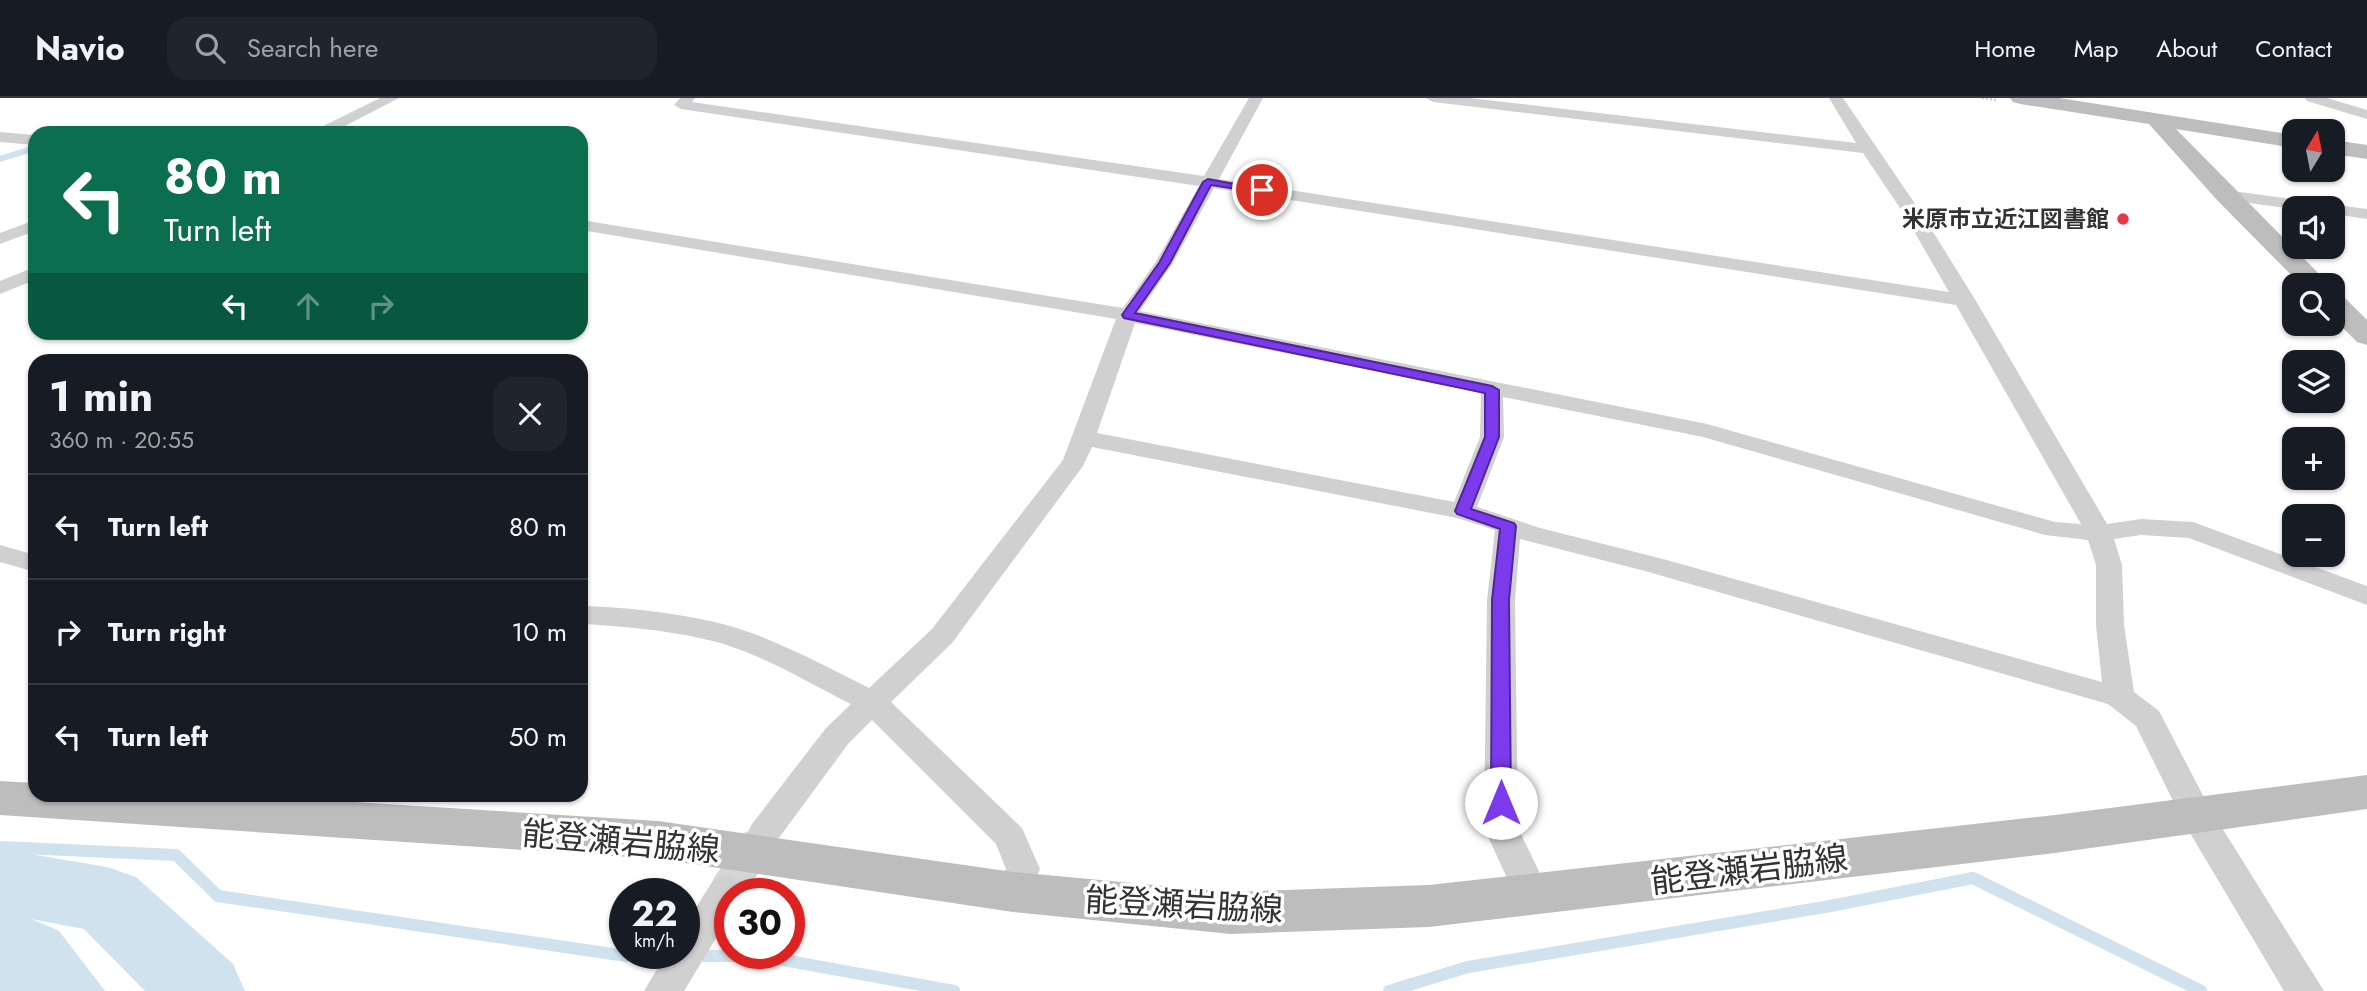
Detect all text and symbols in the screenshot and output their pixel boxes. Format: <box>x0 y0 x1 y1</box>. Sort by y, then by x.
search box <box>167 17 657 80</box>
text: Navio <box>35 25 125 72</box>
icon: search <box>191 29 229 67</box>
text: Search here <box>247 29 378 67</box>
text: Home <box>1974 31 2036 66</box>
text: Map <box>2074 31 2118 66</box>
text: About <box>2156 31 2217 66</box>
text: Contact <box>2255 31 2332 66</box>
north arrow <box>2282 119 2345 182</box>
map controls <box>2282 119 2345 567</box>
text: 80 m <box>164 142 282 212</box>
icon: left <box>49 154 140 245</box>
pin <box>1232 160 1292 220</box>
icon: arrive <box>1243 171 1281 209</box>
button: sound <box>2282 196 2345 259</box>
place label: 米原市立近江図書館 <box>1902 202 2109 236</box>
text: Turn left <box>164 207 271 253</box>
marker: 米原市立近江図書館 <box>2115 211 2131 227</box>
button: search <box>2282 273 2345 336</box>
icon: left <box>216 287 254 325</box>
icon: ahead <box>289 287 327 325</box>
icon: right <box>362 287 400 325</box>
button: layers <box>2282 350 2345 413</box>
text: 1 min <box>49 366 153 427</box>
button: close <box>493 377 567 451</box>
text: 360 m · 20:55 <box>49 423 194 457</box>
button: + <box>2282 427 2345 490</box>
button: − <box>2282 504 2345 567</box>
icon: left <box>49 508 87 546</box>
text: Turn left <box>108 508 208 546</box>
text: 80 m <box>509 508 567 546</box>
icon: right <box>49 613 87 651</box>
text: Turn right <box>108 613 226 651</box>
text: 10 m <box>512 613 567 651</box>
icon: left <box>49 718 87 756</box>
text: Turn left <box>108 718 208 756</box>
text: 50 m <box>509 718 567 756</box>
position arrow <box>1464 766 1538 840</box>
street label: 能登瀬岩脇線 <box>520 809 722 874</box>
street label: 能登瀬岩脇線 <box>1648 834 1850 905</box>
street label: 能登瀬岩脇線 <box>1084 876 1284 933</box>
speed limit sign: 30 <box>714 878 805 969</box>
text: 22 <box>632 889 677 939</box>
text: km/h <box>634 928 675 954</box>

